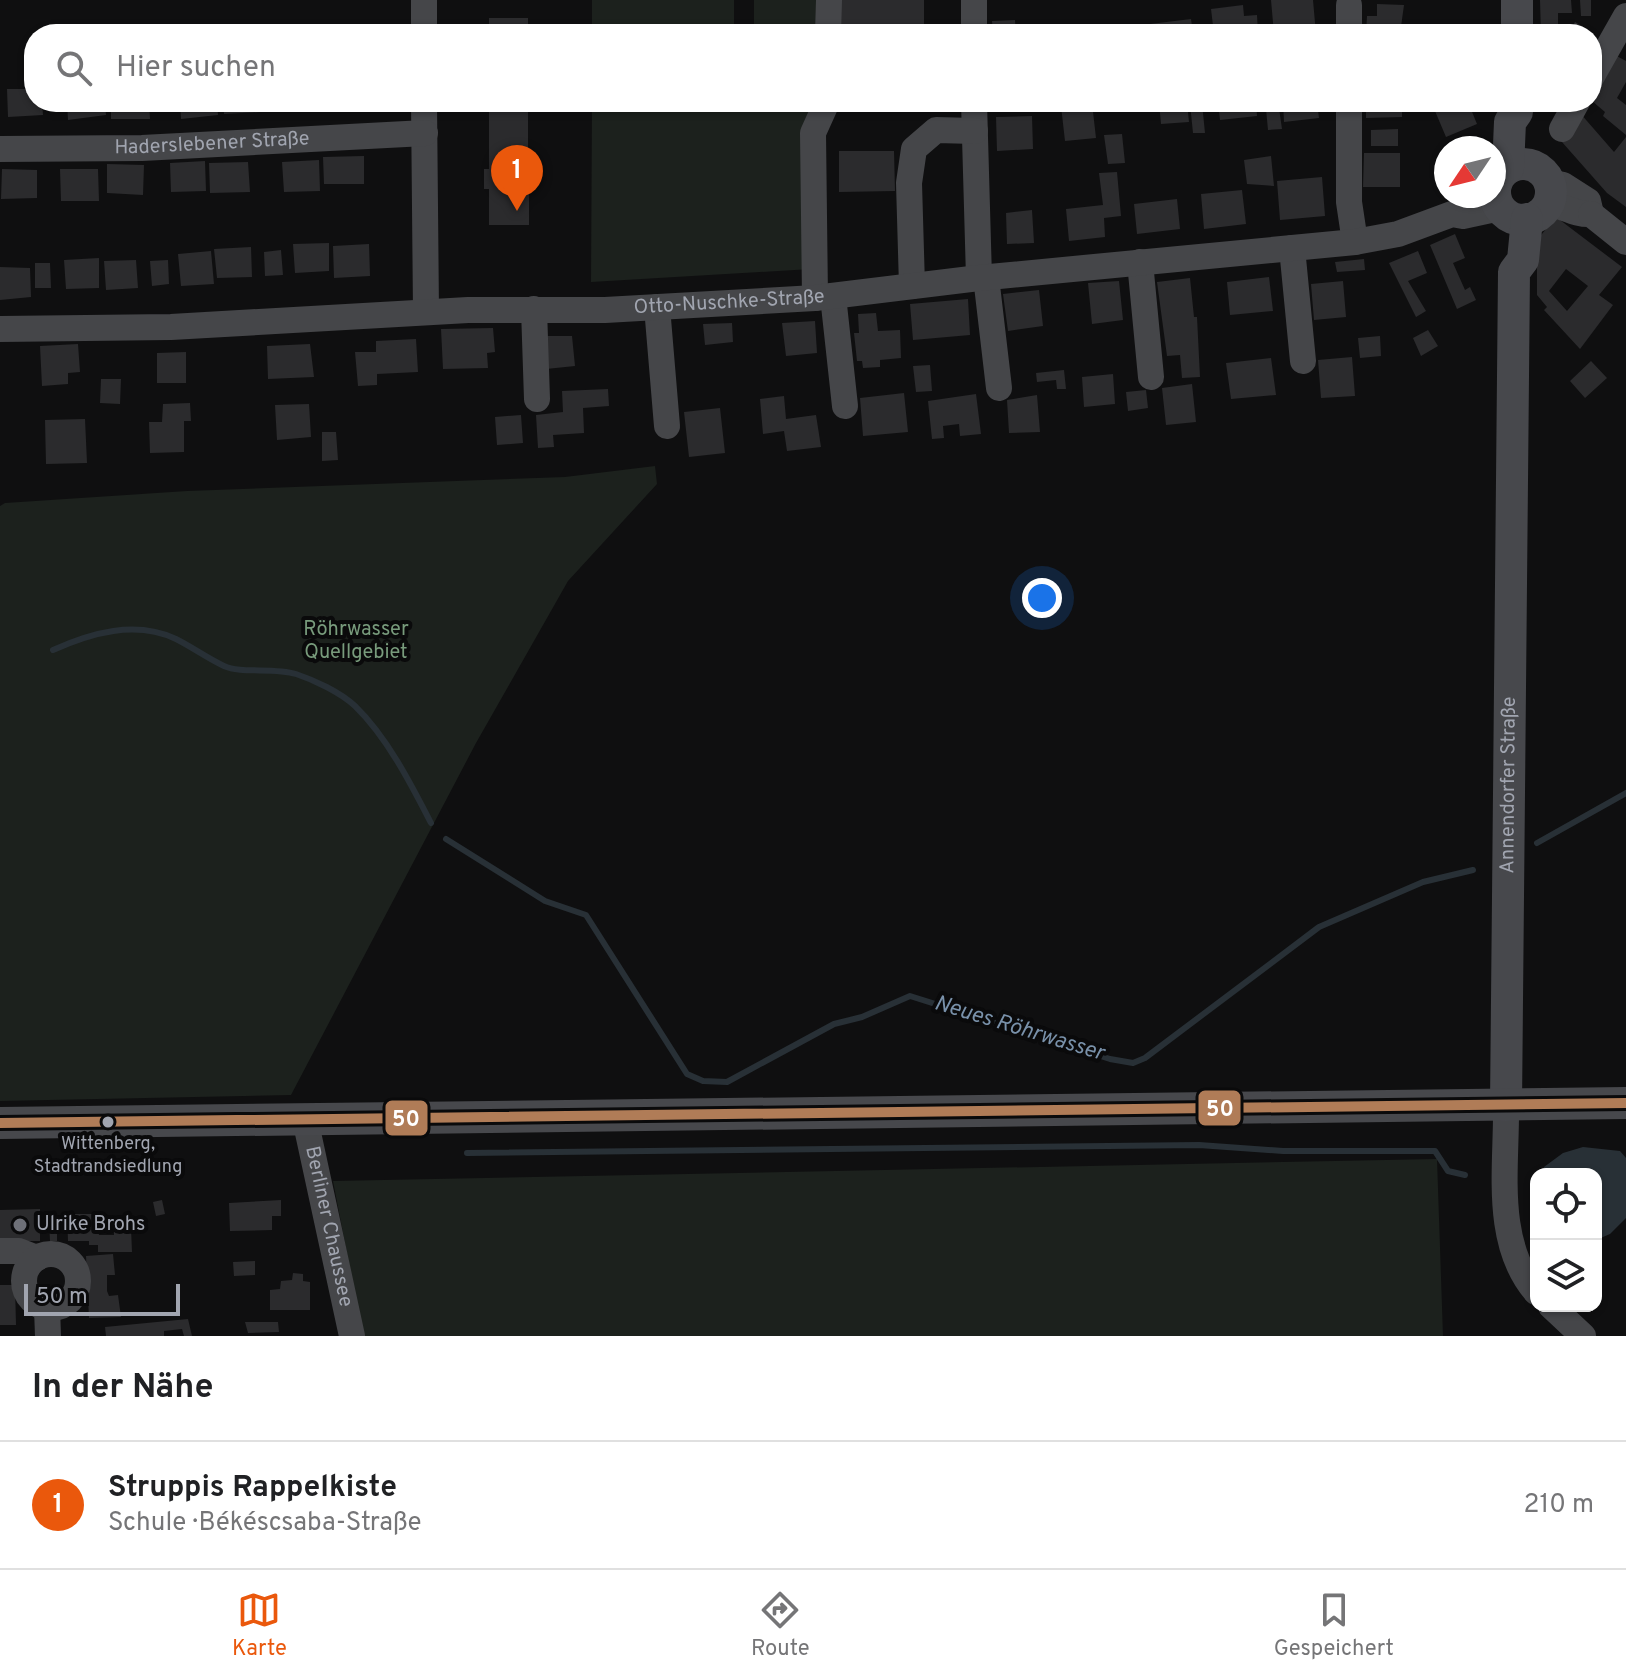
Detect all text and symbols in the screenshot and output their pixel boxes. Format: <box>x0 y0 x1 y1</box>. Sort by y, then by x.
search box <box>24 24 1602 112</box>
icon: search <box>52 46 96 90</box>
text: Hier suchen <box>116 50 276 87</box>
street label: Haderslebener Straße <box>114 126 310 161</box>
north arrow <box>1434 136 1506 208</box>
pin: 1 <box>491 145 543 211</box>
street label: Otto-Nuschke-Straße <box>633 284 826 321</box>
your location <box>1022 578 1062 618</box>
park label: Röhrwasser Quellgebiet <box>303 617 409 666</box>
street label: Annendorfer Straße <box>1495 696 1523 874</box>
water label: Neues Röhrwasser <box>931 990 1109 1068</box>
line badge: 50 <box>1197 1089 1242 1127</box>
text: 50 <box>1206 1097 1234 1124</box>
line badge: 50 <box>384 1099 429 1137</box>
text: 50 <box>392 1107 420 1134</box>
marker: Wittenberg, Stadtrandsiedlung <box>100 1114 116 1130</box>
place label: Wittenberg, Stadtrandsiedlung <box>34 1133 182 1179</box>
street label: Berliner Chaussee <box>298 1144 358 1309</box>
map controls <box>1530 1168 1602 1312</box>
button: locate <box>1530 1168 1602 1240</box>
place label: Ulrike Brohs <box>36 1212 145 1238</box>
marker: Ulrike Brohs <box>11 1216 29 1234</box>
button: layers <box>1530 1240 1602 1312</box>
scale bar <box>24 1280 180 1316</box>
text: 50 m <box>36 1284 88 1311</box>
text: In der Nähe <box>32 1367 214 1410</box>
text: Struppis Rappelkiste <box>108 1470 397 1507</box>
text: 1 <box>53 1489 63 1522</box>
text: 210 m <box>1524 1489 1594 1522</box>
text: Schule · Békéscsaba-Straße <box>108 1507 421 1540</box>
tab: Karte <box>232 1588 287 1663</box>
tab: Route <box>751 1588 810 1663</box>
tab: Gespeichert <box>1274 1588 1394 1663</box>

